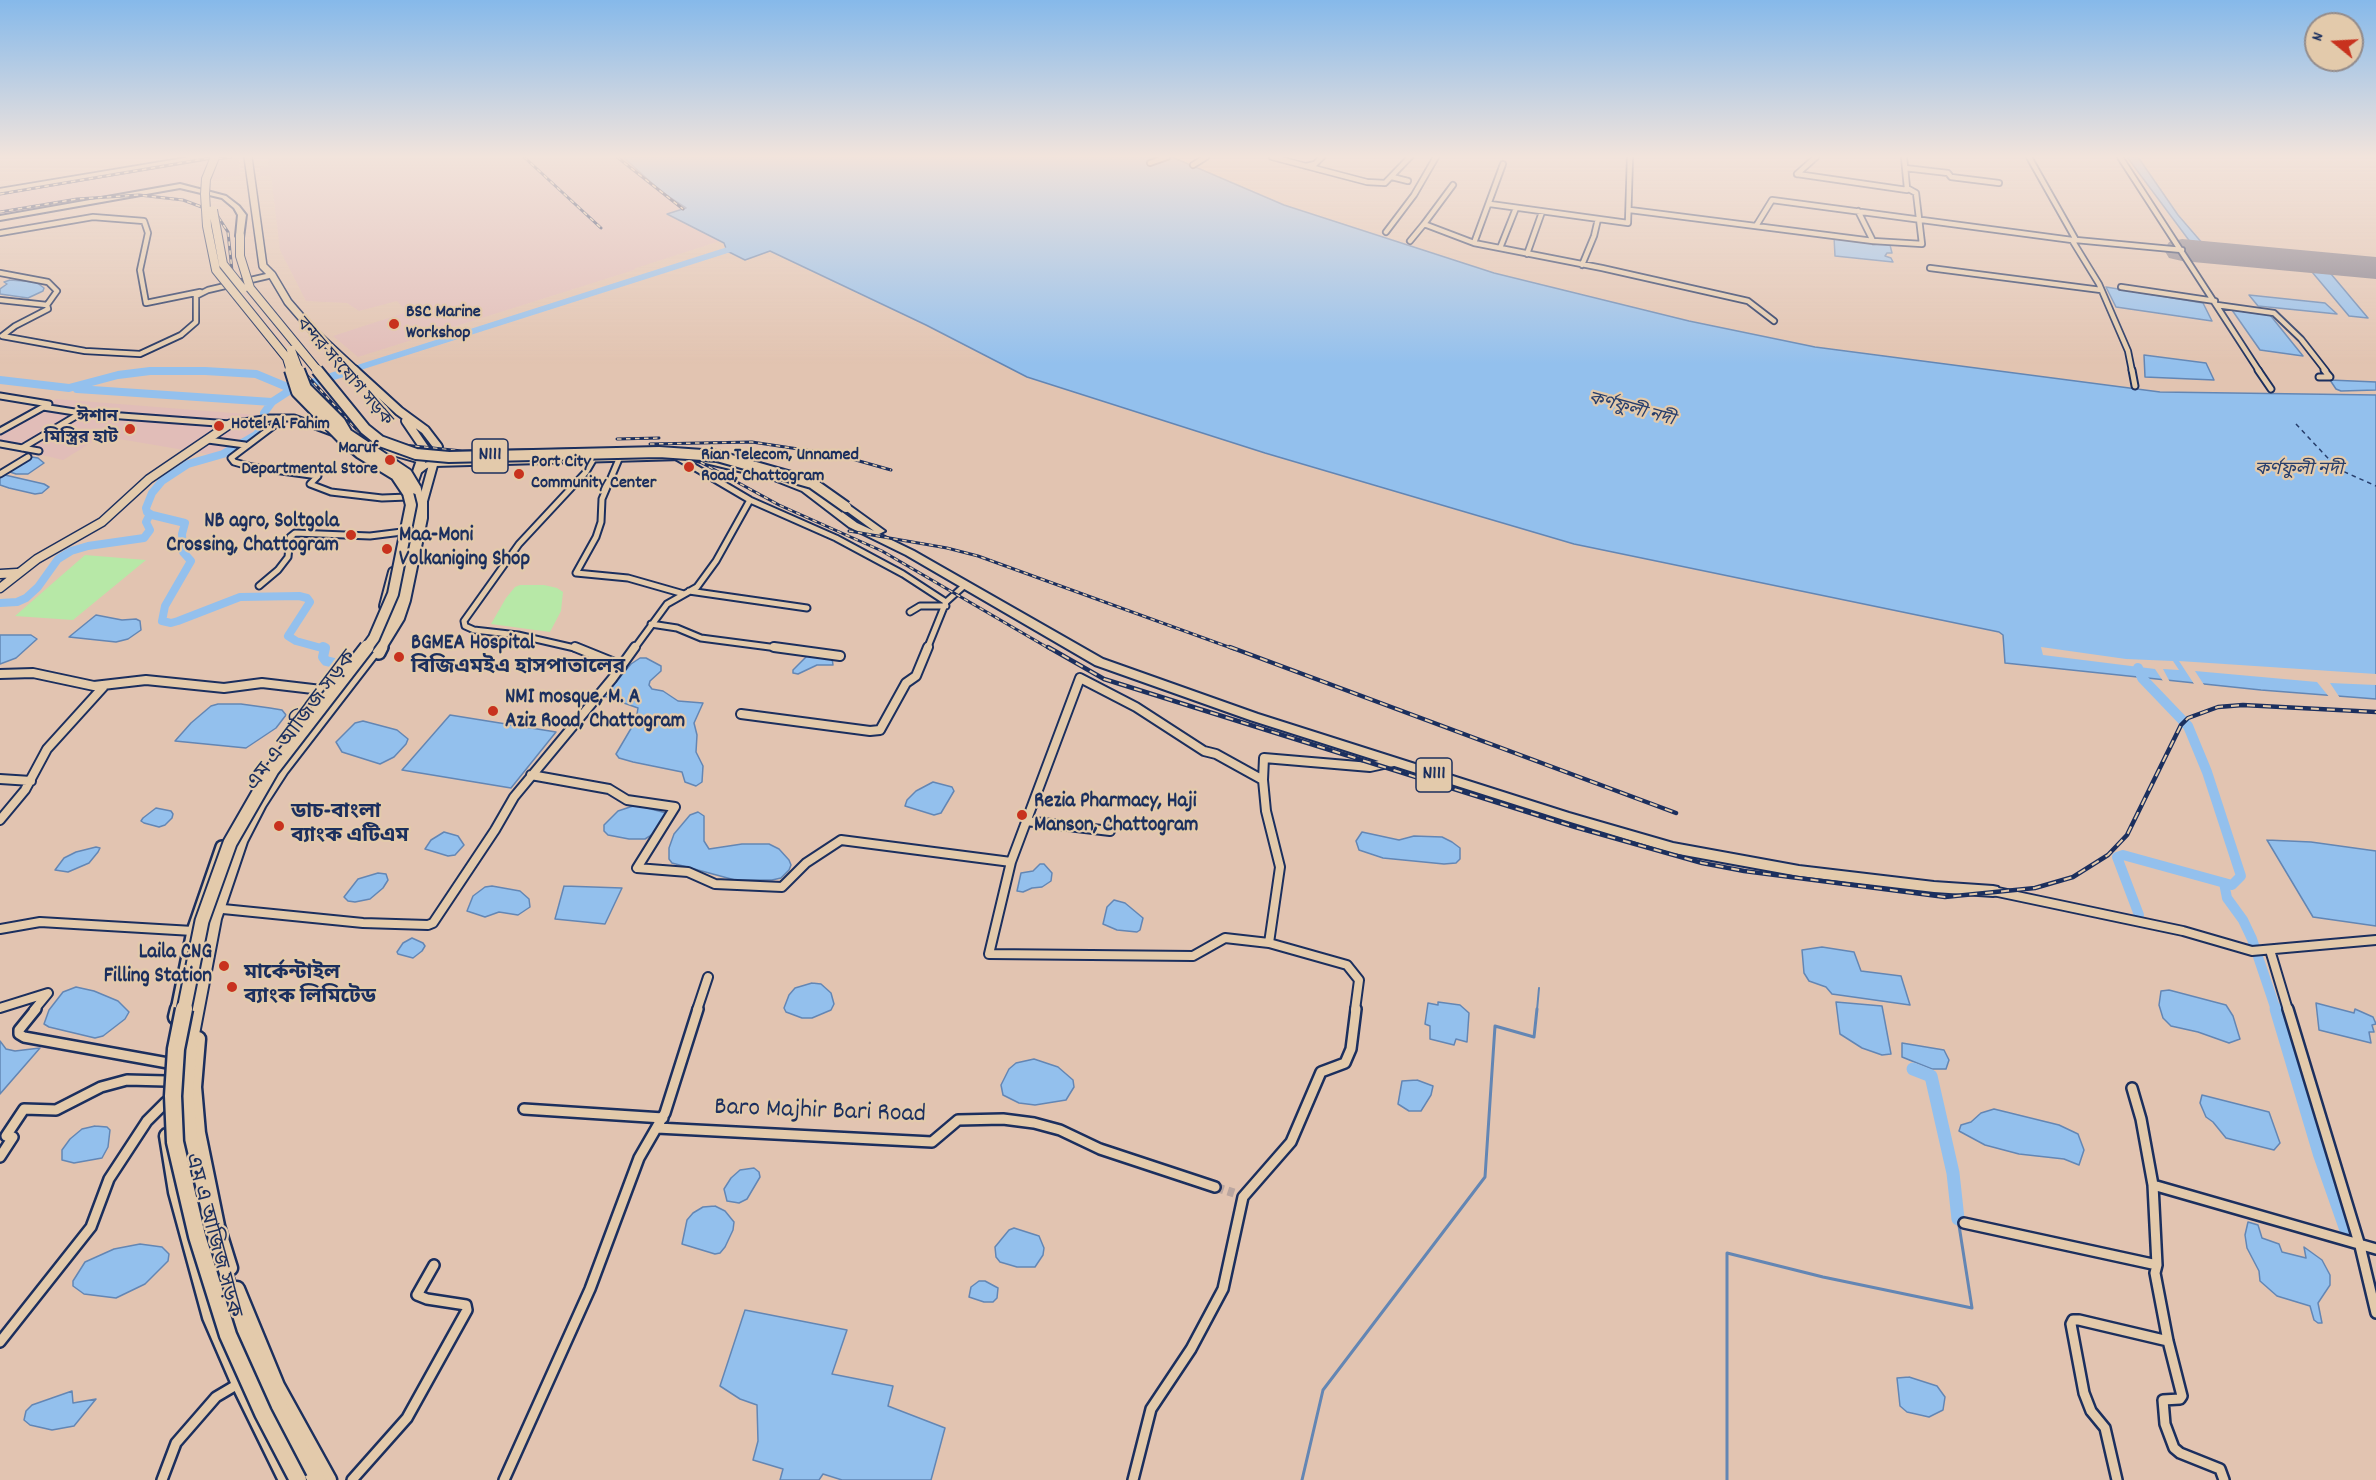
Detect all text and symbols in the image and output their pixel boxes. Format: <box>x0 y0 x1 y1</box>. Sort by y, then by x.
north arrow <box>2304 12 2364 72</box>
text: N <box>2306 30 2330 44</box>
place label: BSC Marine Workshop <box>406 303 481 346</box>
street label: বন্দর সংযোগ সড়ক <box>290 314 396 432</box>
marker: BSC Marine Workshop <box>387 317 401 331</box>
water label: কর্ণফুলী নদী <box>1586 389 1676 433</box>
place label: ঈশান মিস্ত্রির হাট <box>44 408 118 450</box>
place label: Hotel Al Fahim <box>231 415 330 437</box>
marker: Hotel Al Fahim <box>212 419 226 433</box>
marker: ঈশান মিস্ত্রির হাট <box>123 422 137 436</box>
place label: Maruf Departmental Store <box>241 439 378 482</box>
road number: N111 <box>472 439 508 473</box>
place label: Rian Telecom, Unnamed Road, Chattogram <box>701 446 859 488</box>
marker: Maruf Departmental Store <box>383 453 397 467</box>
place label: Port City Community Center <box>531 453 656 496</box>
marker: Rian Telecom, Unnamed Road, Chattogram <box>682 460 696 474</box>
water label: কর্ণফুলী নদী <box>2255 461 2343 483</box>
marker: Port City Community Center <box>512 467 526 481</box>
place label: NB agro, Soltgola Crossing, Chattogram <box>166 510 339 560</box>
place label: Maa-Moni Volkaniging Shop <box>399 524 530 574</box>
marker: NB agro, Soltgola Crossing, Chattogram <box>344 528 358 542</box>
marker: Maa-Moni Volkaniging Shop <box>380 542 394 556</box>
place label: BGMEA Hospital বিজিএমইএ হাসপাতালের <box>411 632 625 682</box>
street label: এম এ আজিজ সড়ক <box>242 647 364 797</box>
marker: BGMEA Hospital বিজিএমইএ হাসপাতালের <box>392 650 406 664</box>
place label: NMI mosque, M. A Aziz Road, Chattogram <box>505 686 685 736</box>
marker: NMI mosque, M. A Aziz Road, Chattogram <box>486 704 500 718</box>
road number: N111 <box>1416 758 1452 792</box>
place label: Rezia Pharmacy, Haji Manson, Chattogram <box>1034 790 1198 840</box>
place label: ডাচ-বাংলা ব্যাংক এটিএম <box>291 801 408 851</box>
marker: Rezia Pharmacy, Haji Manson, Chattogram <box>1015 808 1029 822</box>
marker: ডাচ-বাংলা ব্যাংক এটিএম <box>272 819 286 833</box>
place label: Laila CNG Filling Station <box>104 941 212 991</box>
marker: Laila CNG Filling Station <box>217 959 231 973</box>
place label: মার্কেন্টাইল ব্যাংক লিমিটেড <box>244 962 376 1012</box>
marker: মার্কেন্টাইল ব্যাংক লিমিটেড <box>225 980 239 994</box>
street label: Baro Majhir Bari Road <box>714 1094 926 1132</box>
street label: এম এ আজিজ সড়ক <box>177 1151 245 1321</box>

